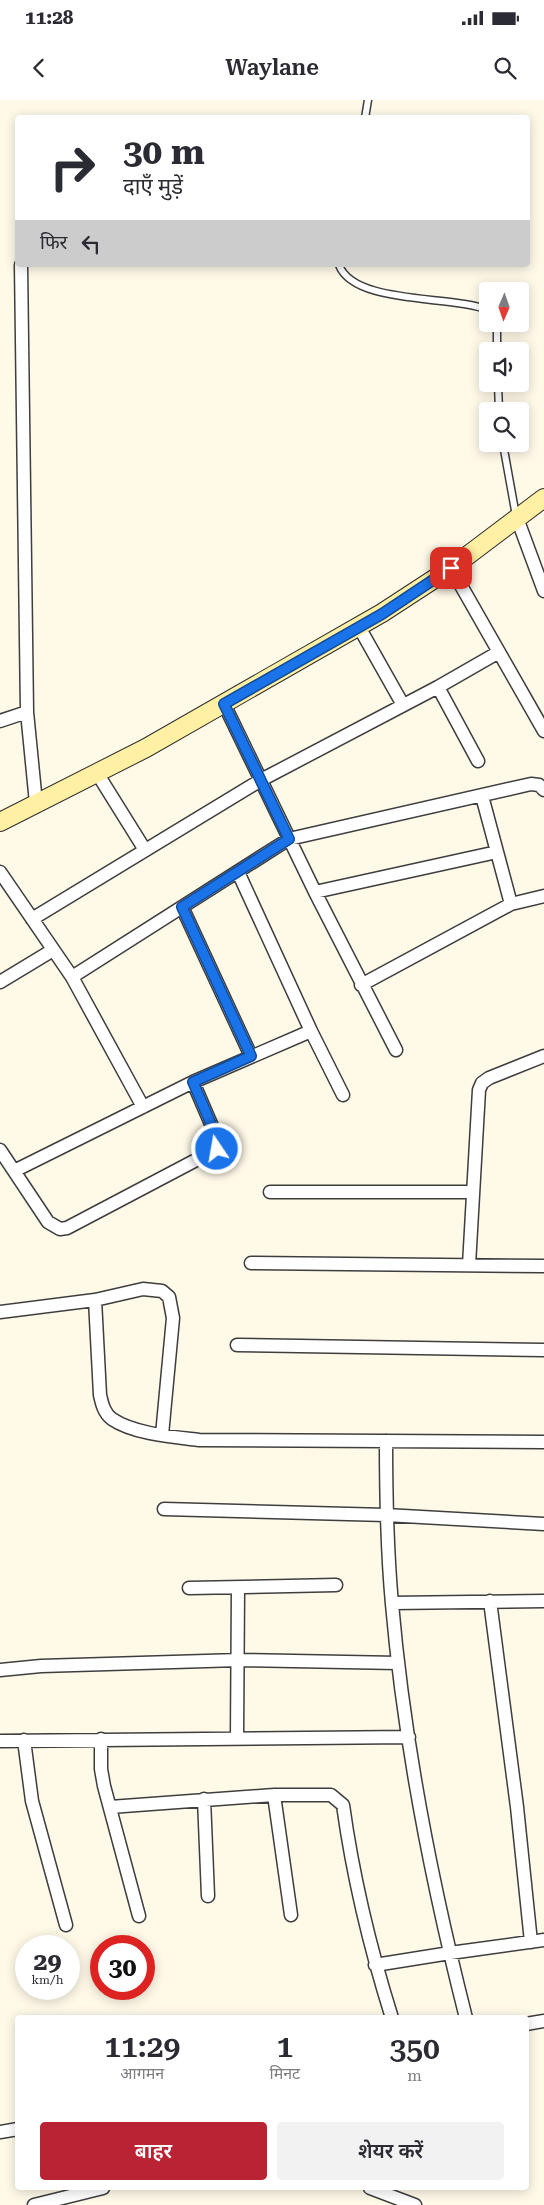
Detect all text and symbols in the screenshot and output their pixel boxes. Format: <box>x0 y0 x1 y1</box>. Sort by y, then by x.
text: 11:28 <box>25 6 74 29</box>
icon: back <box>25 54 53 82</box>
icon: search <box>491 54 519 82</box>
text: Waylane <box>225 55 319 80</box>
text: 30 m <box>123 132 205 173</box>
icon: right <box>40 135 105 200</box>
text: दाएँ मुड़ें <box>123 174 183 199</box>
icon: left <box>77 230 105 258</box>
text: फिर <box>40 231 67 254</box>
north arrow <box>479 282 529 332</box>
map controls <box>479 282 529 452</box>
button: sound <box>479 342 529 392</box>
button: search <box>479 402 529 452</box>
pin <box>430 547 472 589</box>
icon: arrive <box>437 554 465 582</box>
position arrow <box>190 1122 242 1174</box>
speed limit sign: 30 <box>90 1935 155 2000</box>
text: 29 <box>33 1947 62 1976</box>
text: km/h <box>31 1973 64 1987</box>
text: 11:29 <box>104 2029 180 2064</box>
text: 1 <box>276 2029 293 2064</box>
text: 350 <box>389 2031 440 2066</box>
text: आगमन <box>120 2064 164 2083</box>
text: मिनट <box>270 2064 300 2083</box>
text: m <box>407 2066 422 2085</box>
button: बाहर <box>40 2122 267 2180</box>
button: शेयर करें <box>277 2122 504 2180</box>

